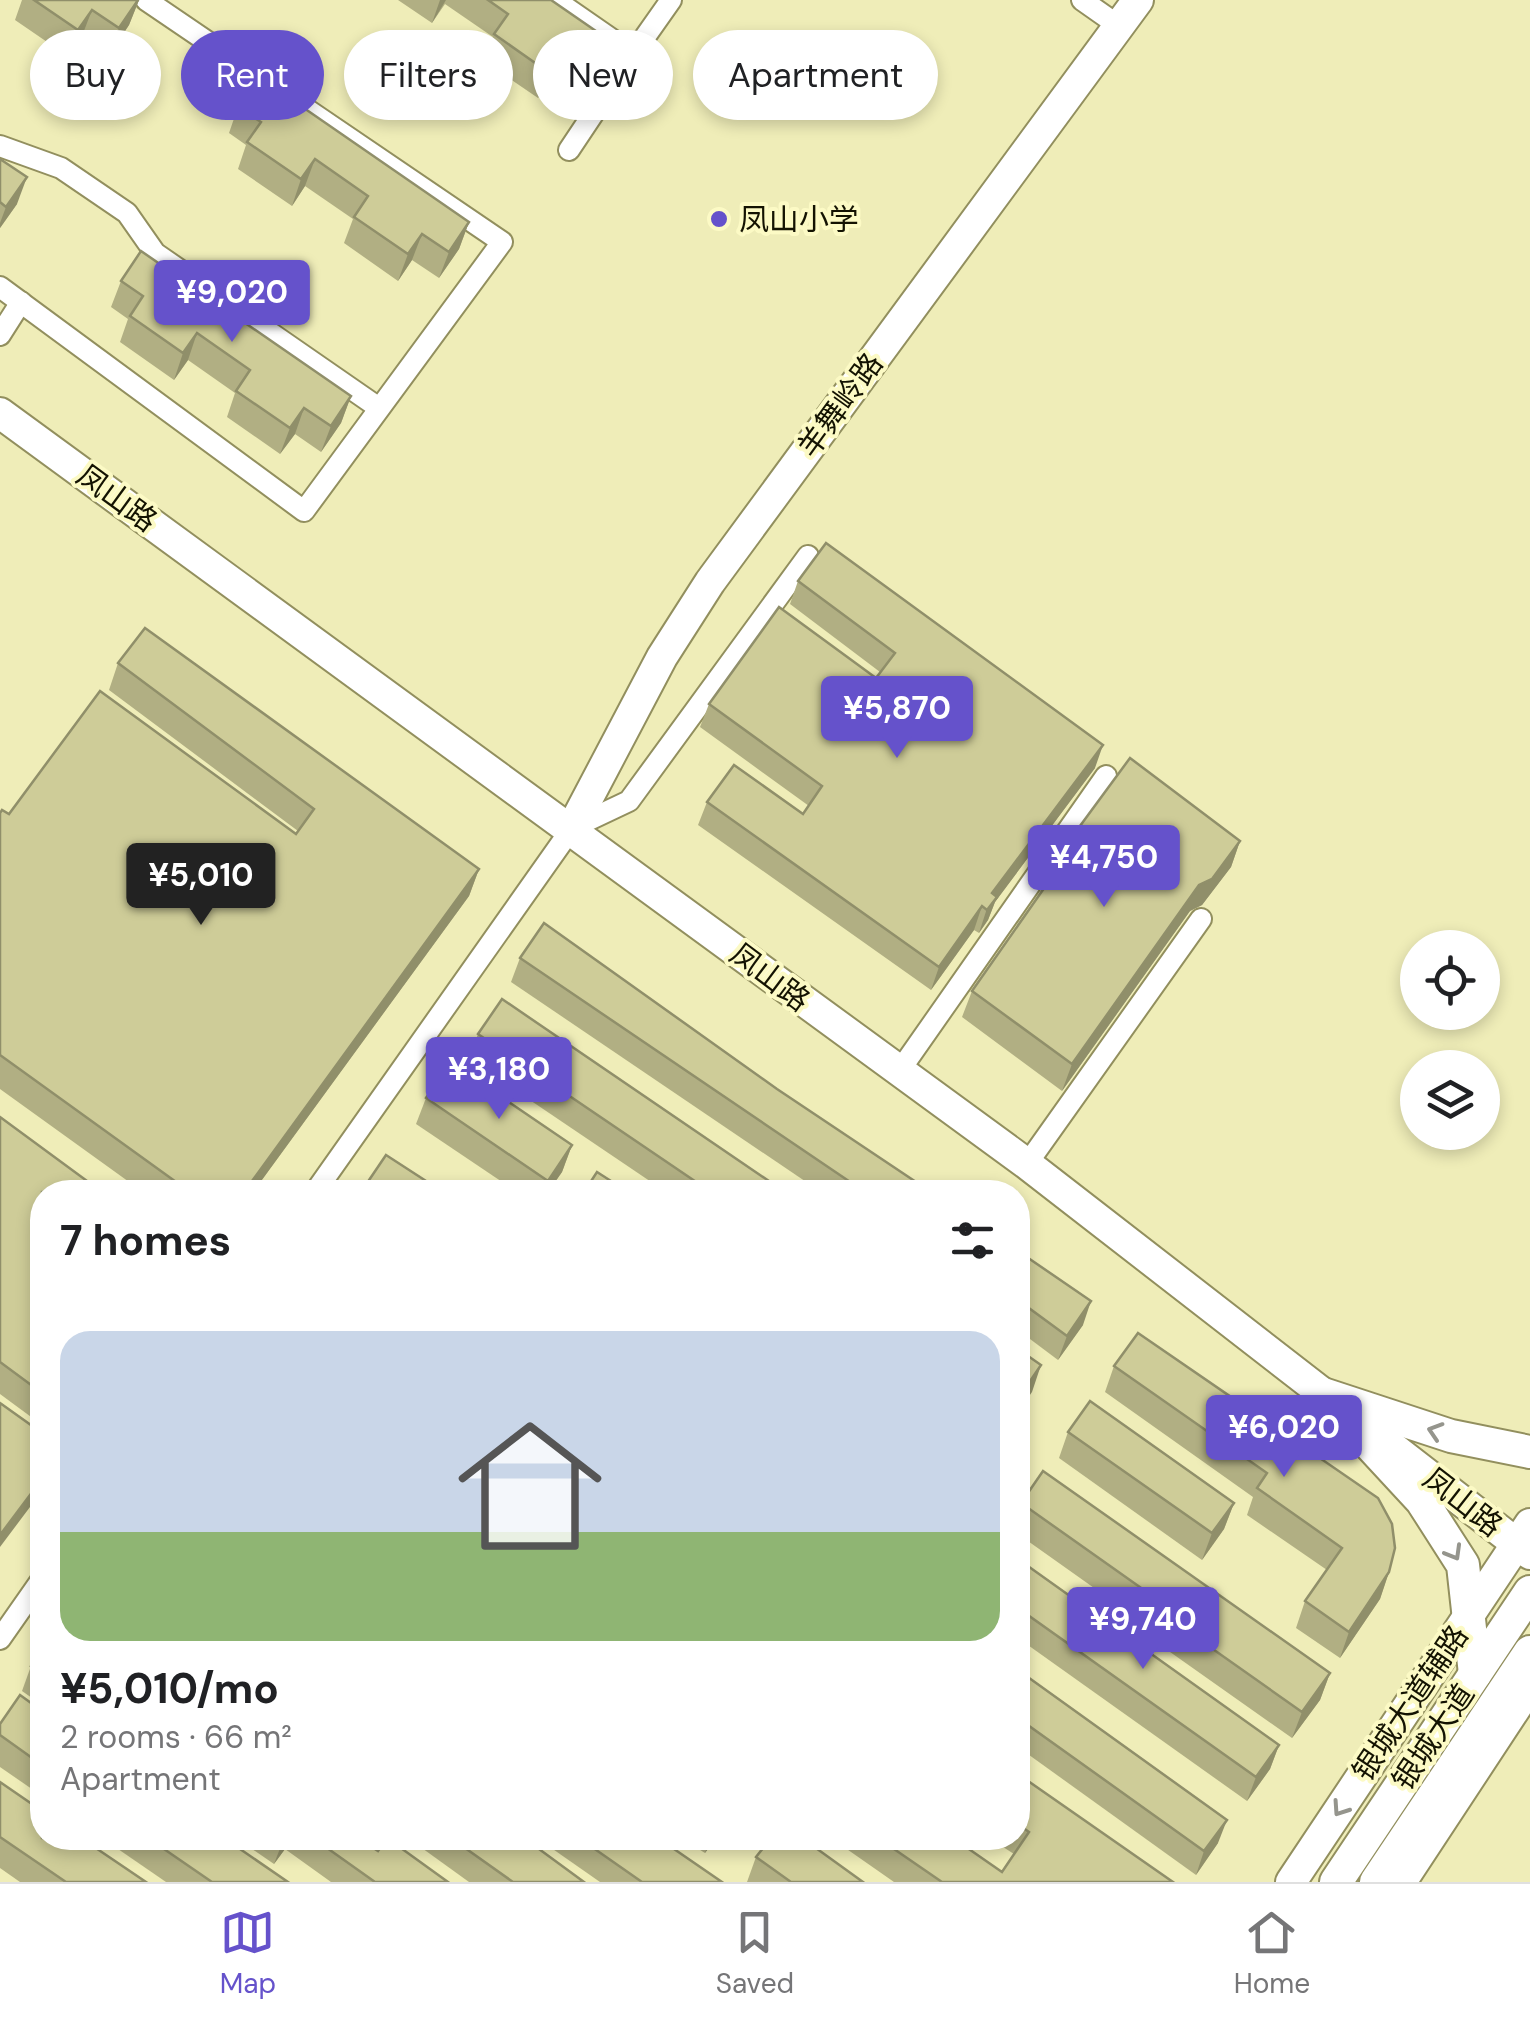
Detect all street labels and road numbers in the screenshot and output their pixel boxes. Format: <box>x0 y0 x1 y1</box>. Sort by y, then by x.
street label: 羊舞岭路 <box>789 345 891 465</box>
street label: 凤山路 <box>69 456 165 540</box>
street label: 凤山路 <box>722 934 818 1020</box>
street label: 凤山路 <box>1416 1459 1510 1545</box>
street label: 银城大道辅路 <box>1345 1618 1475 1788</box>
street label: 银城大道 <box>1385 1677 1481 1797</box>

